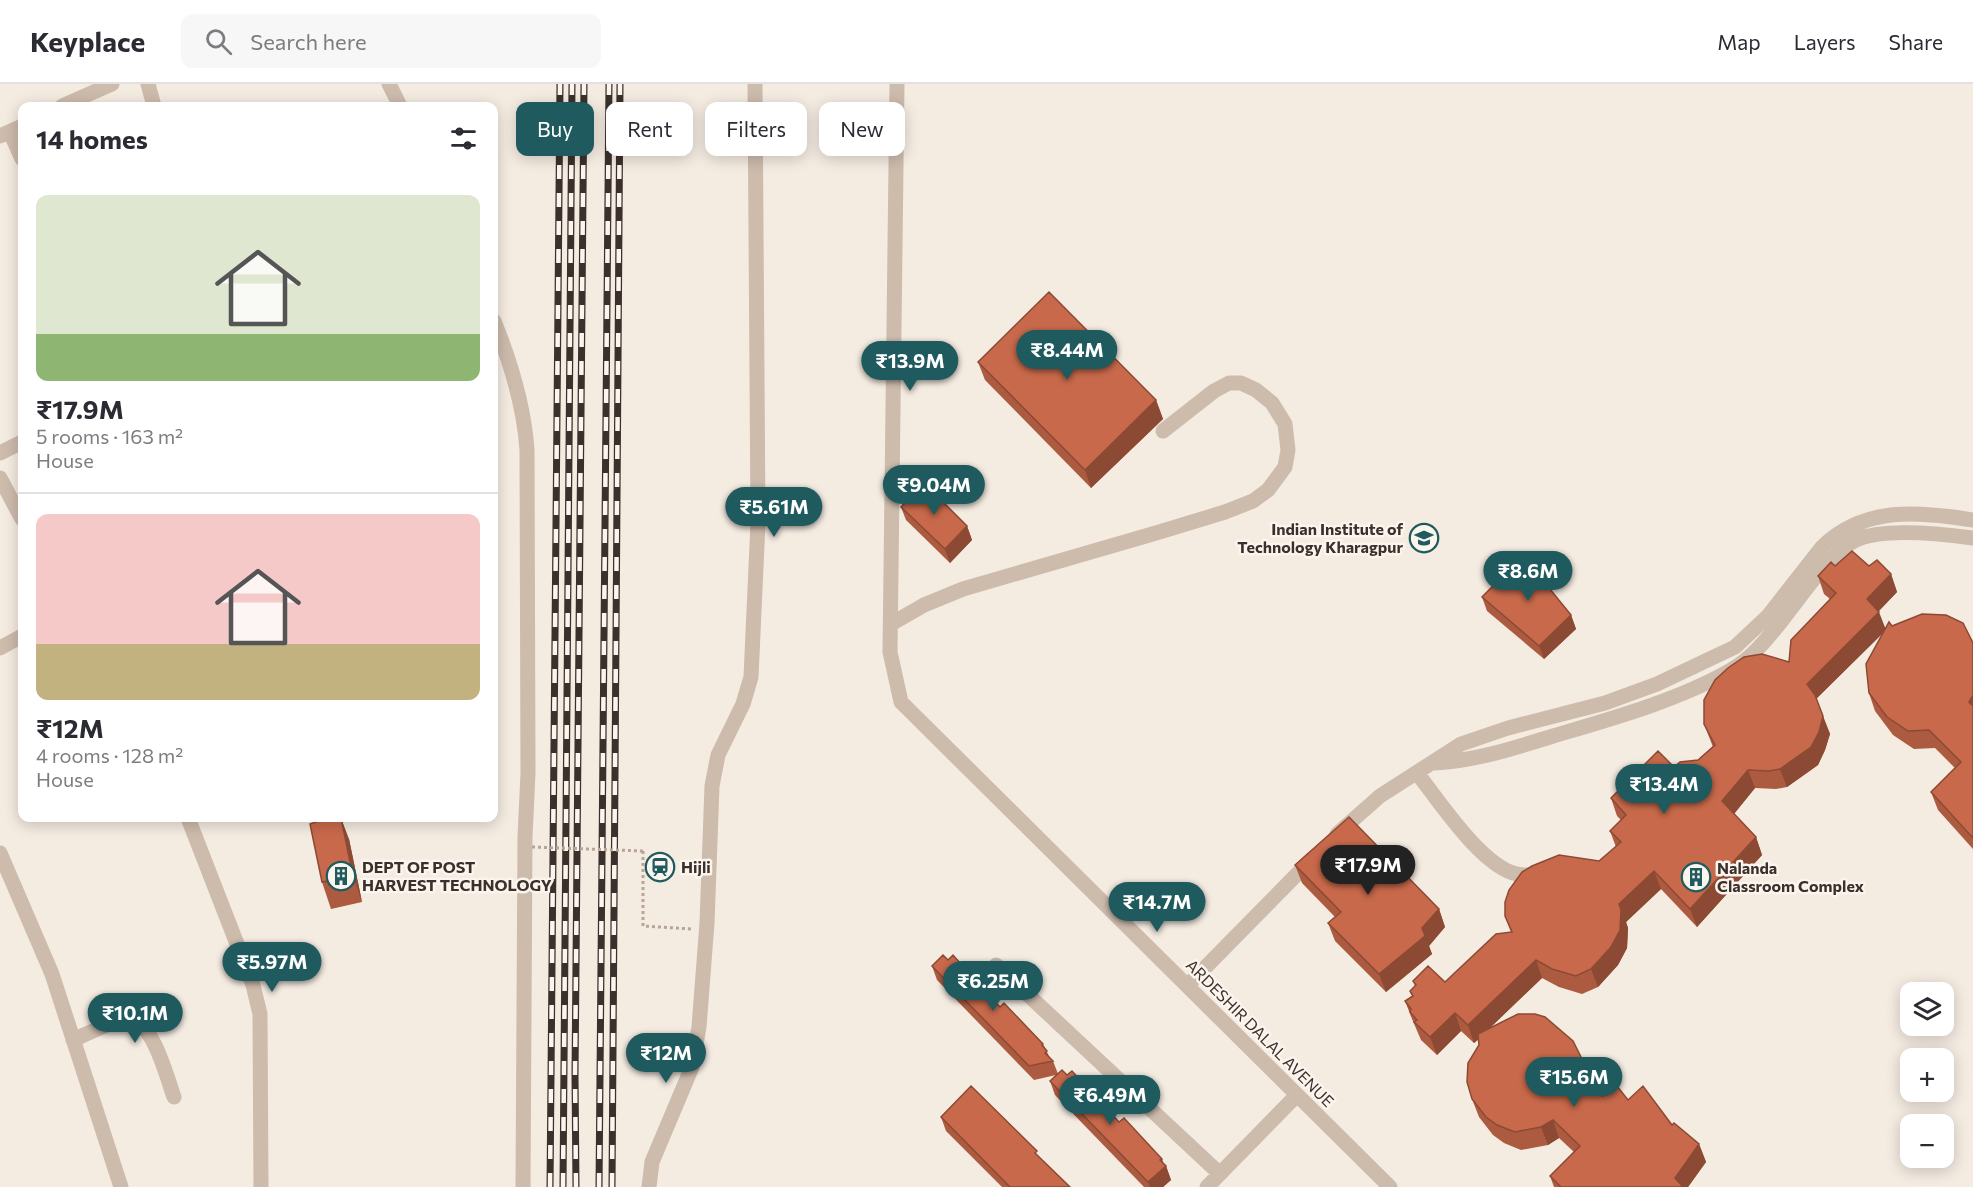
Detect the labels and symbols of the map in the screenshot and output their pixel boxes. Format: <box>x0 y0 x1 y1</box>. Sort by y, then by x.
pin: ₹8.44M <box>1018 330 1116 381</box>
pin: ₹13.9M <box>861 341 959 392</box>
pin: ₹9.04M <box>885 465 983 516</box>
pin: ₹5.61M <box>725 487 823 538</box>
place label: Indian Institute of Technology Kharagpur <box>1237 519 1403 556</box>
school or university icon: Indian Institute of Technology Kharagpur <box>1408 522 1440 554</box>
pin: ₹8.6M <box>1486 551 1570 602</box>
pin: ₹13.4M <box>1615 764 1713 815</box>
pin: ₹17.9M <box>1319 845 1417 896</box>
station icon: Hijli <box>644 851 676 883</box>
place label: DEPT OF POST HARVEST TECHNOLOGY <box>362 857 552 894</box>
place label: Hijli <box>681 857 711 876</box>
place label: Nalanda Classroom Complex <box>1717 858 1864 895</box>
building icon: DEPT OF POST HARVEST TECHNOLOGY <box>325 860 357 892</box>
building icon: Nalanda Classroom Complex <box>1680 861 1712 893</box>
pin: ₹14.7M <box>1108 882 1206 933</box>
pin: ₹5.97M <box>223 942 321 993</box>
street label: ARDESHIR DALAL AVENUE <box>1183 955 1338 1110</box>
pin: ₹6.25M <box>944 961 1042 1012</box>
pin: ₹10.1M <box>86 993 184 1044</box>
pin: ₹12M <box>630 1033 702 1084</box>
pin: ₹15.6M <box>1525 1057 1623 1108</box>
pin: ₹6.49M <box>1061 1075 1159 1126</box>

